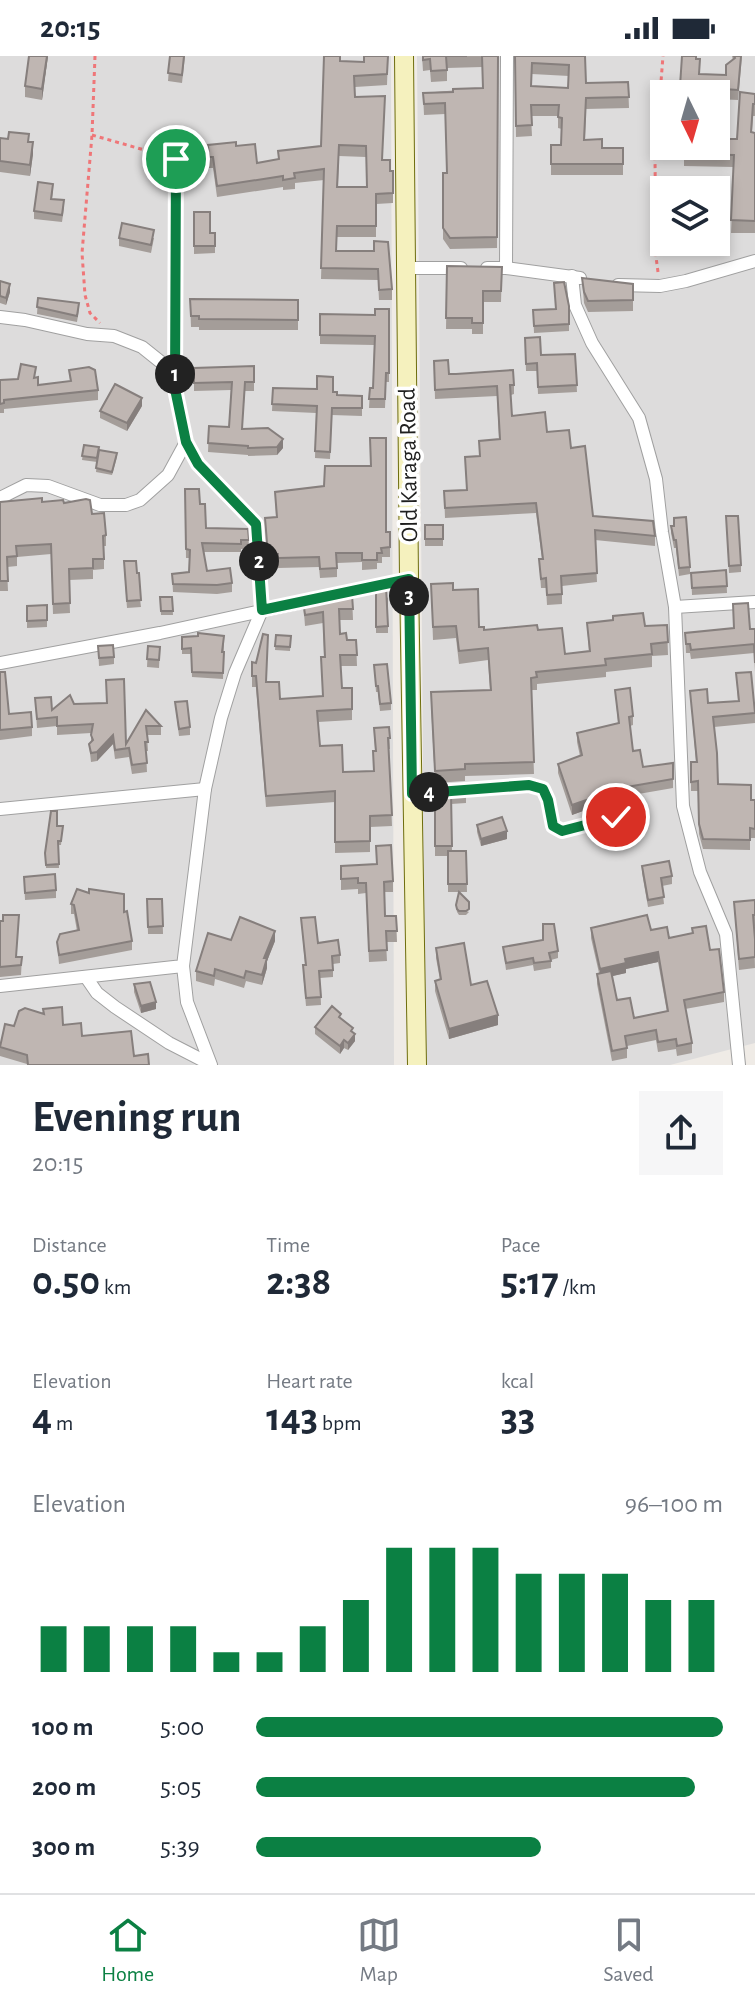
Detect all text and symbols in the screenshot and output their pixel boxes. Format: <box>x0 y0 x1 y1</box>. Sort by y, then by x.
text: 20:15 <box>40 13 100 43</box>
north arrow <box>650 80 730 160</box>
map controls <box>650 80 730 256</box>
pin <box>142 125 210 193</box>
icon: arrive <box>154 137 198 181</box>
button: layers <box>650 176 730 256</box>
pin: 1 <box>155 354 195 394</box>
text: 1 <box>171 363 179 385</box>
street label: Old Karaga Road <box>396 388 422 542</box>
pin: 2 <box>239 541 279 581</box>
text: 2 <box>254 550 264 572</box>
pin: 3 <box>389 576 429 616</box>
text: 3 <box>404 585 414 607</box>
pin: 4 <box>409 772 449 812</box>
text: 4 <box>423 781 435 803</box>
pin <box>582 783 650 851</box>
icon: check <box>594 795 638 839</box>
button: share <box>639 1091 723 1175</box>
text: Evening run <box>32 1096 241 1140</box>
text: 20:15 <box>32 1150 83 1176</box>
text: Distance <box>32 1234 107 1256</box>
text: Time <box>266 1234 310 1256</box>
text: Pace <box>501 1234 540 1256</box>
text: 0.50 <box>32 1262 100 1302</box>
text: 2:38 <box>266 1262 331 1302</box>
text: 5:17 <box>501 1262 559 1302</box>
text: km <box>100 1276 131 1298</box>
text: /km <box>559 1276 596 1298</box>
text: Elevation <box>32 1370 112 1392</box>
text: Heart rate <box>266 1370 353 1392</box>
text: kcal <box>501 1370 534 1392</box>
text: 4 <box>32 1398 52 1438</box>
text: 143 <box>266 1398 318 1438</box>
text: 33 <box>501 1398 535 1438</box>
text: m <box>52 1412 73 1434</box>
text: bpm <box>318 1412 362 1434</box>
text: Elevation <box>32 1491 126 1517</box>
text: 96–100 m <box>625 1491 723 1517</box>
text: 100 m <box>32 1714 93 1740</box>
text: 5:00 <box>160 1714 204 1740</box>
text: 200 m <box>32 1774 96 1800</box>
text: 5:05 <box>160 1774 201 1800</box>
text: 300 m <box>32 1834 95 1860</box>
text: 5:39 <box>160 1834 200 1860</box>
tab: Home <box>101 1913 154 1987</box>
tab: Map <box>357 1913 401 1987</box>
tab: Saved <box>603 1913 654 1987</box>

